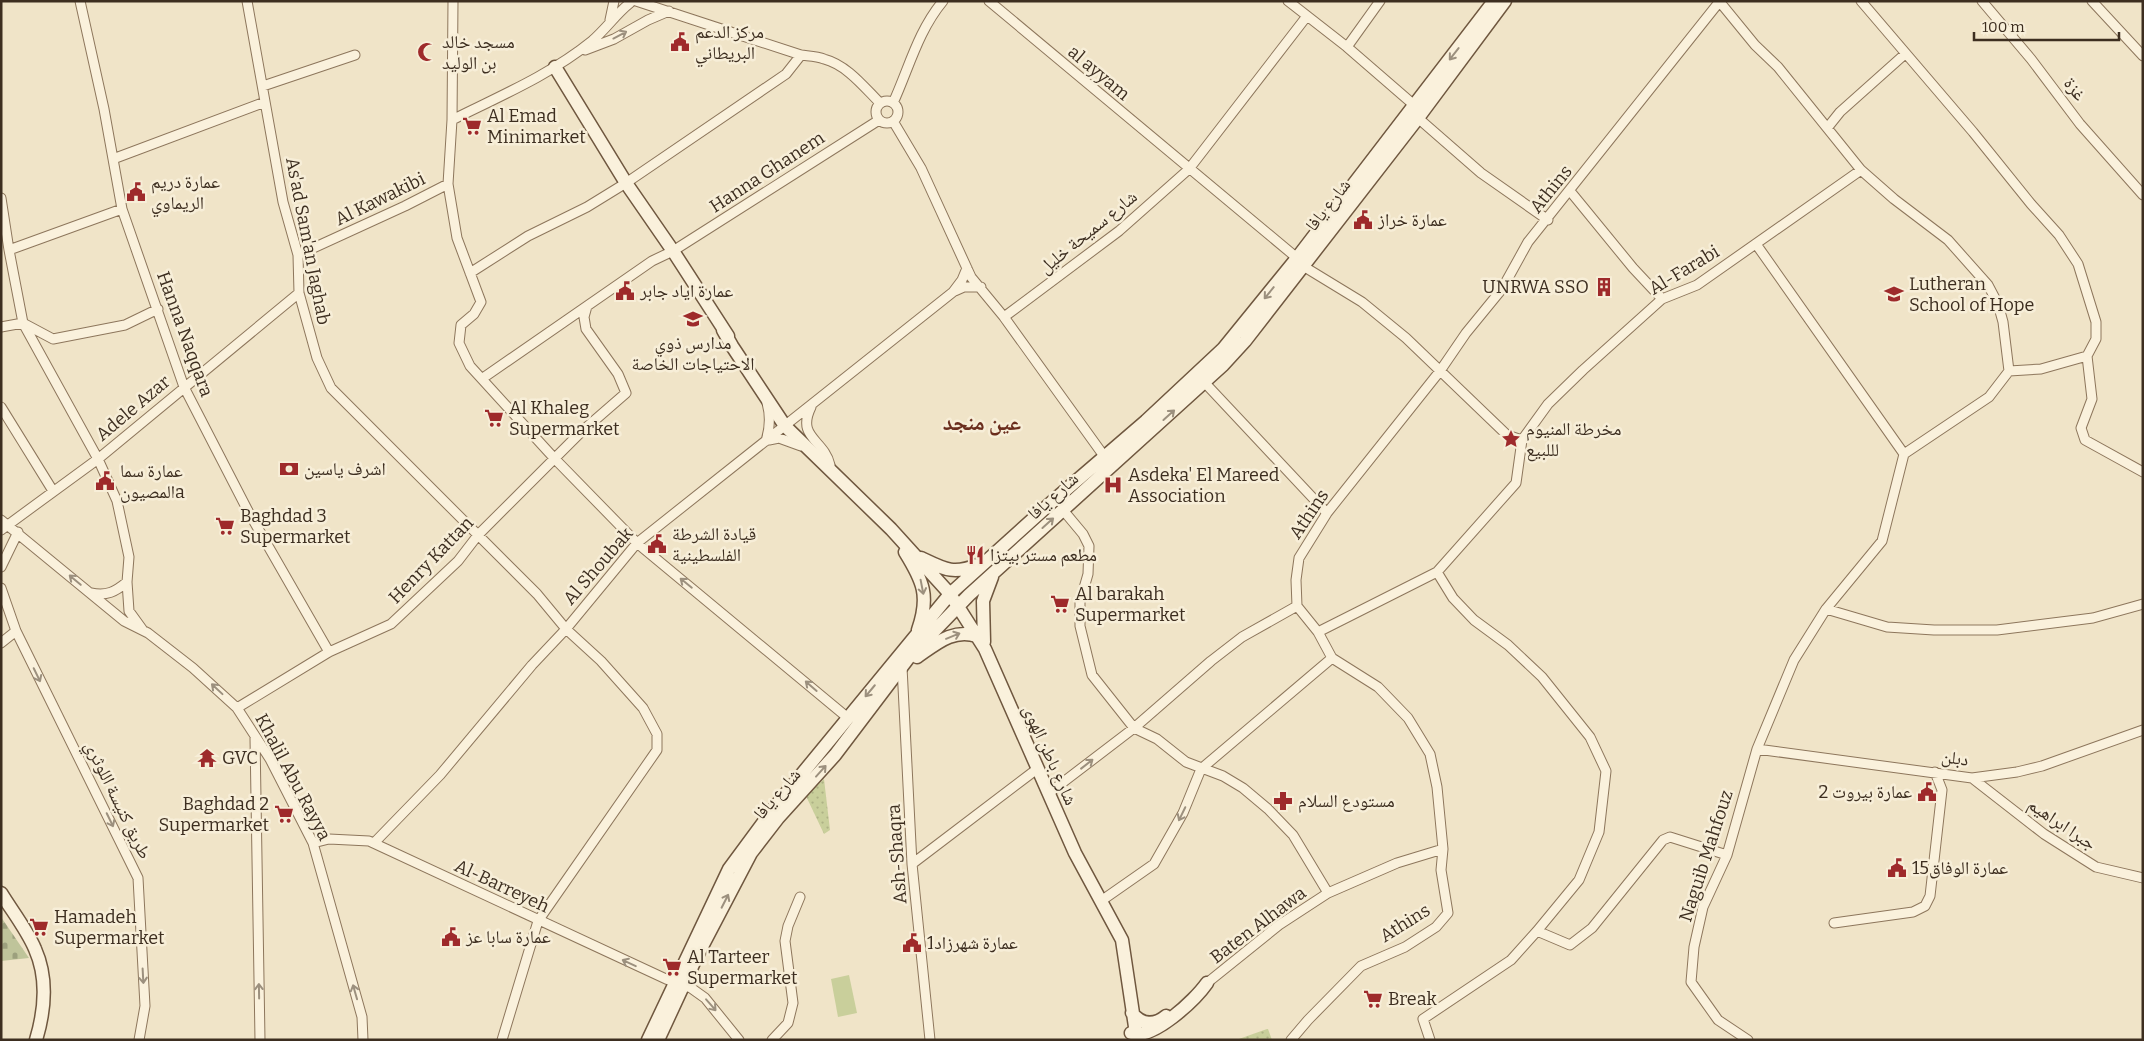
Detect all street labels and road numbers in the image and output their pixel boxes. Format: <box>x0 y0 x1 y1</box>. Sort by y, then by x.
street label: al ayyam <box>1064 41 1134 105</box>
street label: غزة <box>2059 73 2091 105</box>
street label: Hanna Ghanem <box>705 127 829 217</box>
street label: As'ad Sam'an Jaghab <box>281 155 335 327</box>
street label: Athins <box>1525 161 1577 217</box>
street label: Al Kawakibi <box>331 168 429 230</box>
street label: شارع يافا <box>1301 174 1355 236</box>
street label: شارع سميحة خليل <box>1034 186 1142 278</box>
street label: Al-Farabi <box>1645 240 1723 300</box>
street label: Hanna Naqqara <box>152 268 218 400</box>
street label: Adele Azar <box>91 371 175 445</box>
street label: شارع يافا <box>1023 468 1083 524</box>
street label: Athins <box>1284 485 1334 543</box>
street label: Henry Kattan <box>384 511 478 608</box>
street label: Al Shoubak <box>558 522 638 609</box>
street label: شارع باطن الهوى <box>1018 701 1082 809</box>
street label: Khalil Abu Rayya <box>250 710 336 844</box>
street label: طريق كنيسة اللوثري <box>77 737 156 864</box>
street label: دبلن <box>1940 745 1970 771</box>
street label: شارع يافا <box>749 764 805 824</box>
street label: Naguib Mahfouz <box>1674 787 1738 925</box>
street label: جبرا ابراهيم <box>2023 793 2100 856</box>
street label: Ash-Shaqra <box>883 803 911 905</box>
street label: Al-Barreyeh <box>451 855 553 917</box>
street label: Baten Alhawa <box>1206 882 1310 968</box>
street label: Athins <box>1376 899 1434 947</box>

